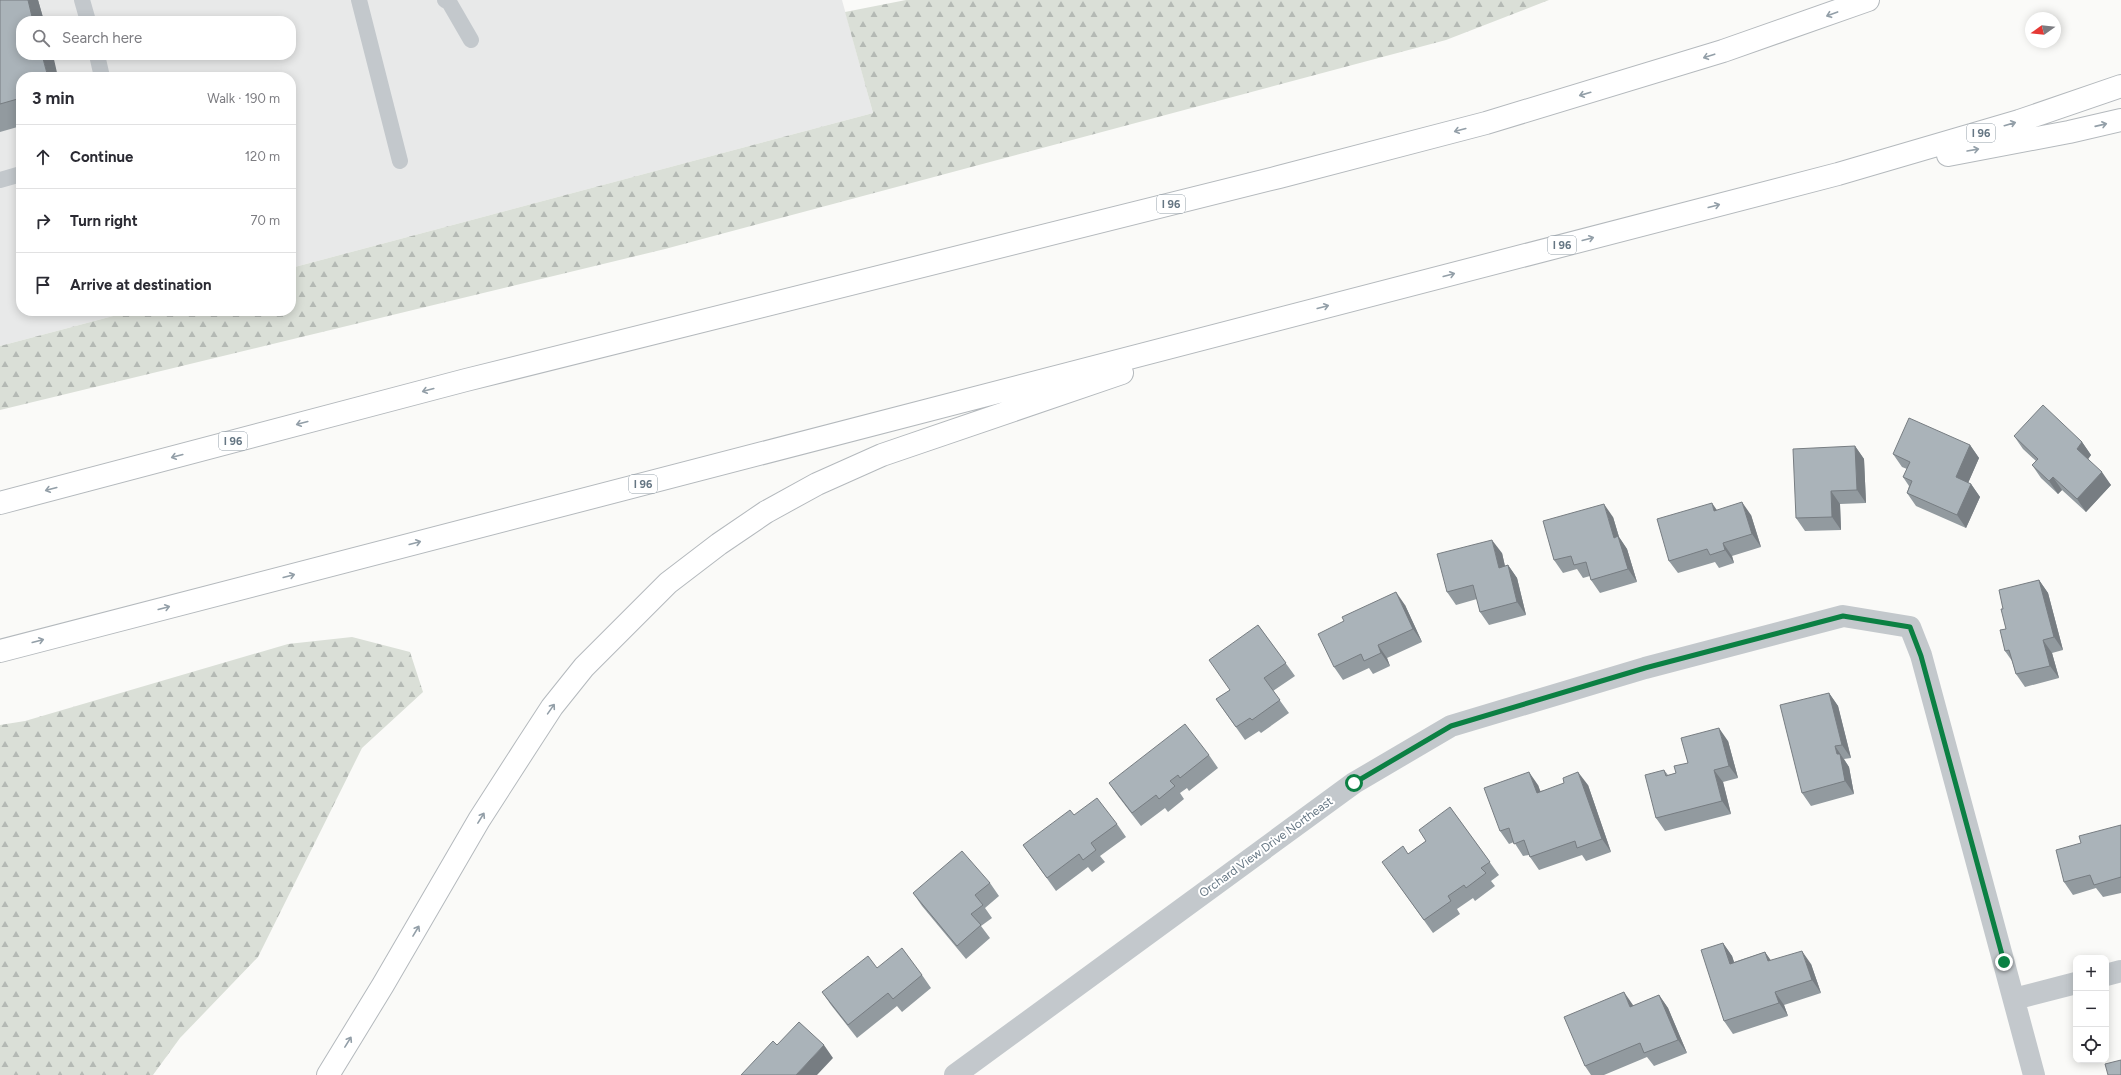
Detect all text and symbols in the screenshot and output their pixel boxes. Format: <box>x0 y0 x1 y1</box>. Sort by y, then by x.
one-way arrow <box>1826 10 1838 18</box>
north arrow <box>2025 12 2061 48</box>
search box <box>16 16 296 60</box>
icon: search <box>30 27 52 49</box>
text: Search here <box>62 29 142 47</box>
one-way arrow <box>1703 53 1716 60</box>
text: 3 min <box>32 88 74 108</box>
text: Walk · 190 m <box>207 91 280 106</box>
one-way arrow <box>1578 91 1591 98</box>
one-way arrow <box>2004 120 2017 127</box>
one-way arrow <box>2094 120 2107 128</box>
road number: I 96 <box>1967 124 1995 142</box>
one-way arrow <box>1453 127 1466 134</box>
icon: ahead <box>32 146 54 168</box>
one-way arrow <box>1966 146 1979 154</box>
text: Continue <box>70 148 133 166</box>
text: 120 m <box>245 149 280 164</box>
road number: I 96 <box>1157 195 1185 213</box>
one-way arrow <box>1707 202 1720 209</box>
icon: right <box>32 210 54 232</box>
text: Turn right <box>70 212 138 230</box>
text: 70 m <box>250 213 280 228</box>
one-way arrow <box>1581 234 1594 242</box>
road number: I 96 <box>1548 236 1576 254</box>
one-way arrow <box>1442 270 1455 278</box>
icon: arrive <box>32 274 54 296</box>
text: Arrive at destination <box>70 276 211 294</box>
one-way arrow <box>1316 303 1329 310</box>
one-way arrow <box>422 387 435 394</box>
one-way arrow <box>296 420 309 427</box>
road number: I 96 <box>219 432 247 450</box>
one-way arrow <box>170 453 183 460</box>
road number: I 96 <box>629 475 657 493</box>
one-way arrow <box>45 486 58 493</box>
one-way arrow <box>408 539 421 546</box>
one-way arrow <box>283 571 296 579</box>
one-way arrow <box>157 604 170 611</box>
one-way arrow <box>31 637 44 644</box>
one-way arrow <box>547 703 555 714</box>
route start <box>1345 774 1363 792</box>
street label: Orchard View Drive Northeast <box>1196 794 1336 900</box>
one-way arrow <box>477 813 485 824</box>
one-way arrow <box>412 925 420 937</box>
route end <box>1995 953 2013 971</box>
map controls <box>2073 955 2109 1063</box>
button: + <box>2073 955 2109 991</box>
button: − <box>2073 991 2109 1027</box>
button: locate <box>2073 1027 2109 1063</box>
one-way arrow <box>345 1036 353 1048</box>

